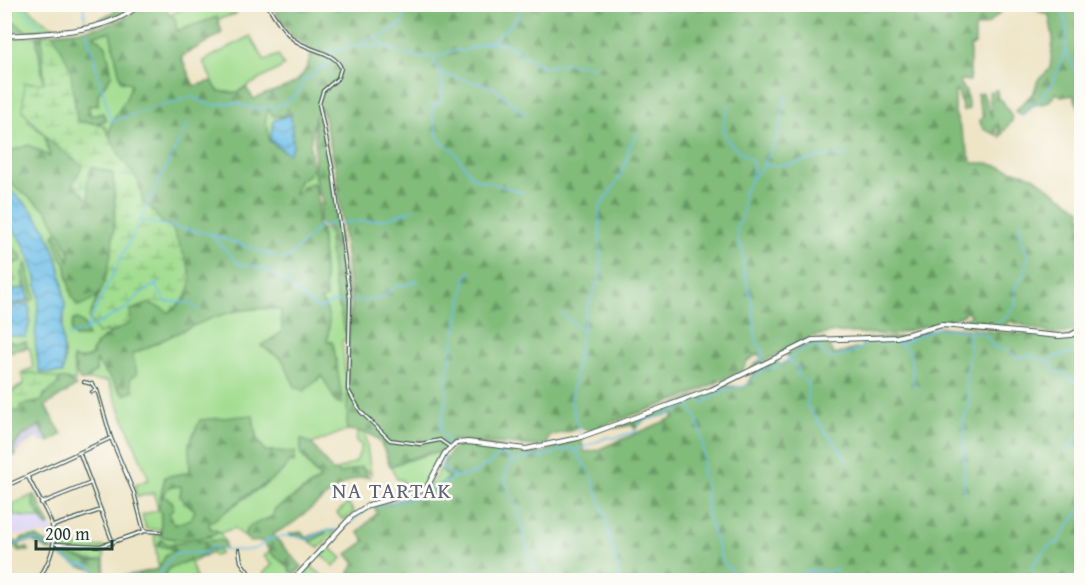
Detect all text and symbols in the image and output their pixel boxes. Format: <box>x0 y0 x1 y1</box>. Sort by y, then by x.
district label: NA TARTAK <box>332 474 452 506</box>
scale bar <box>36 513 112 551</box>
text: 200 m <box>45 520 90 547</box>

